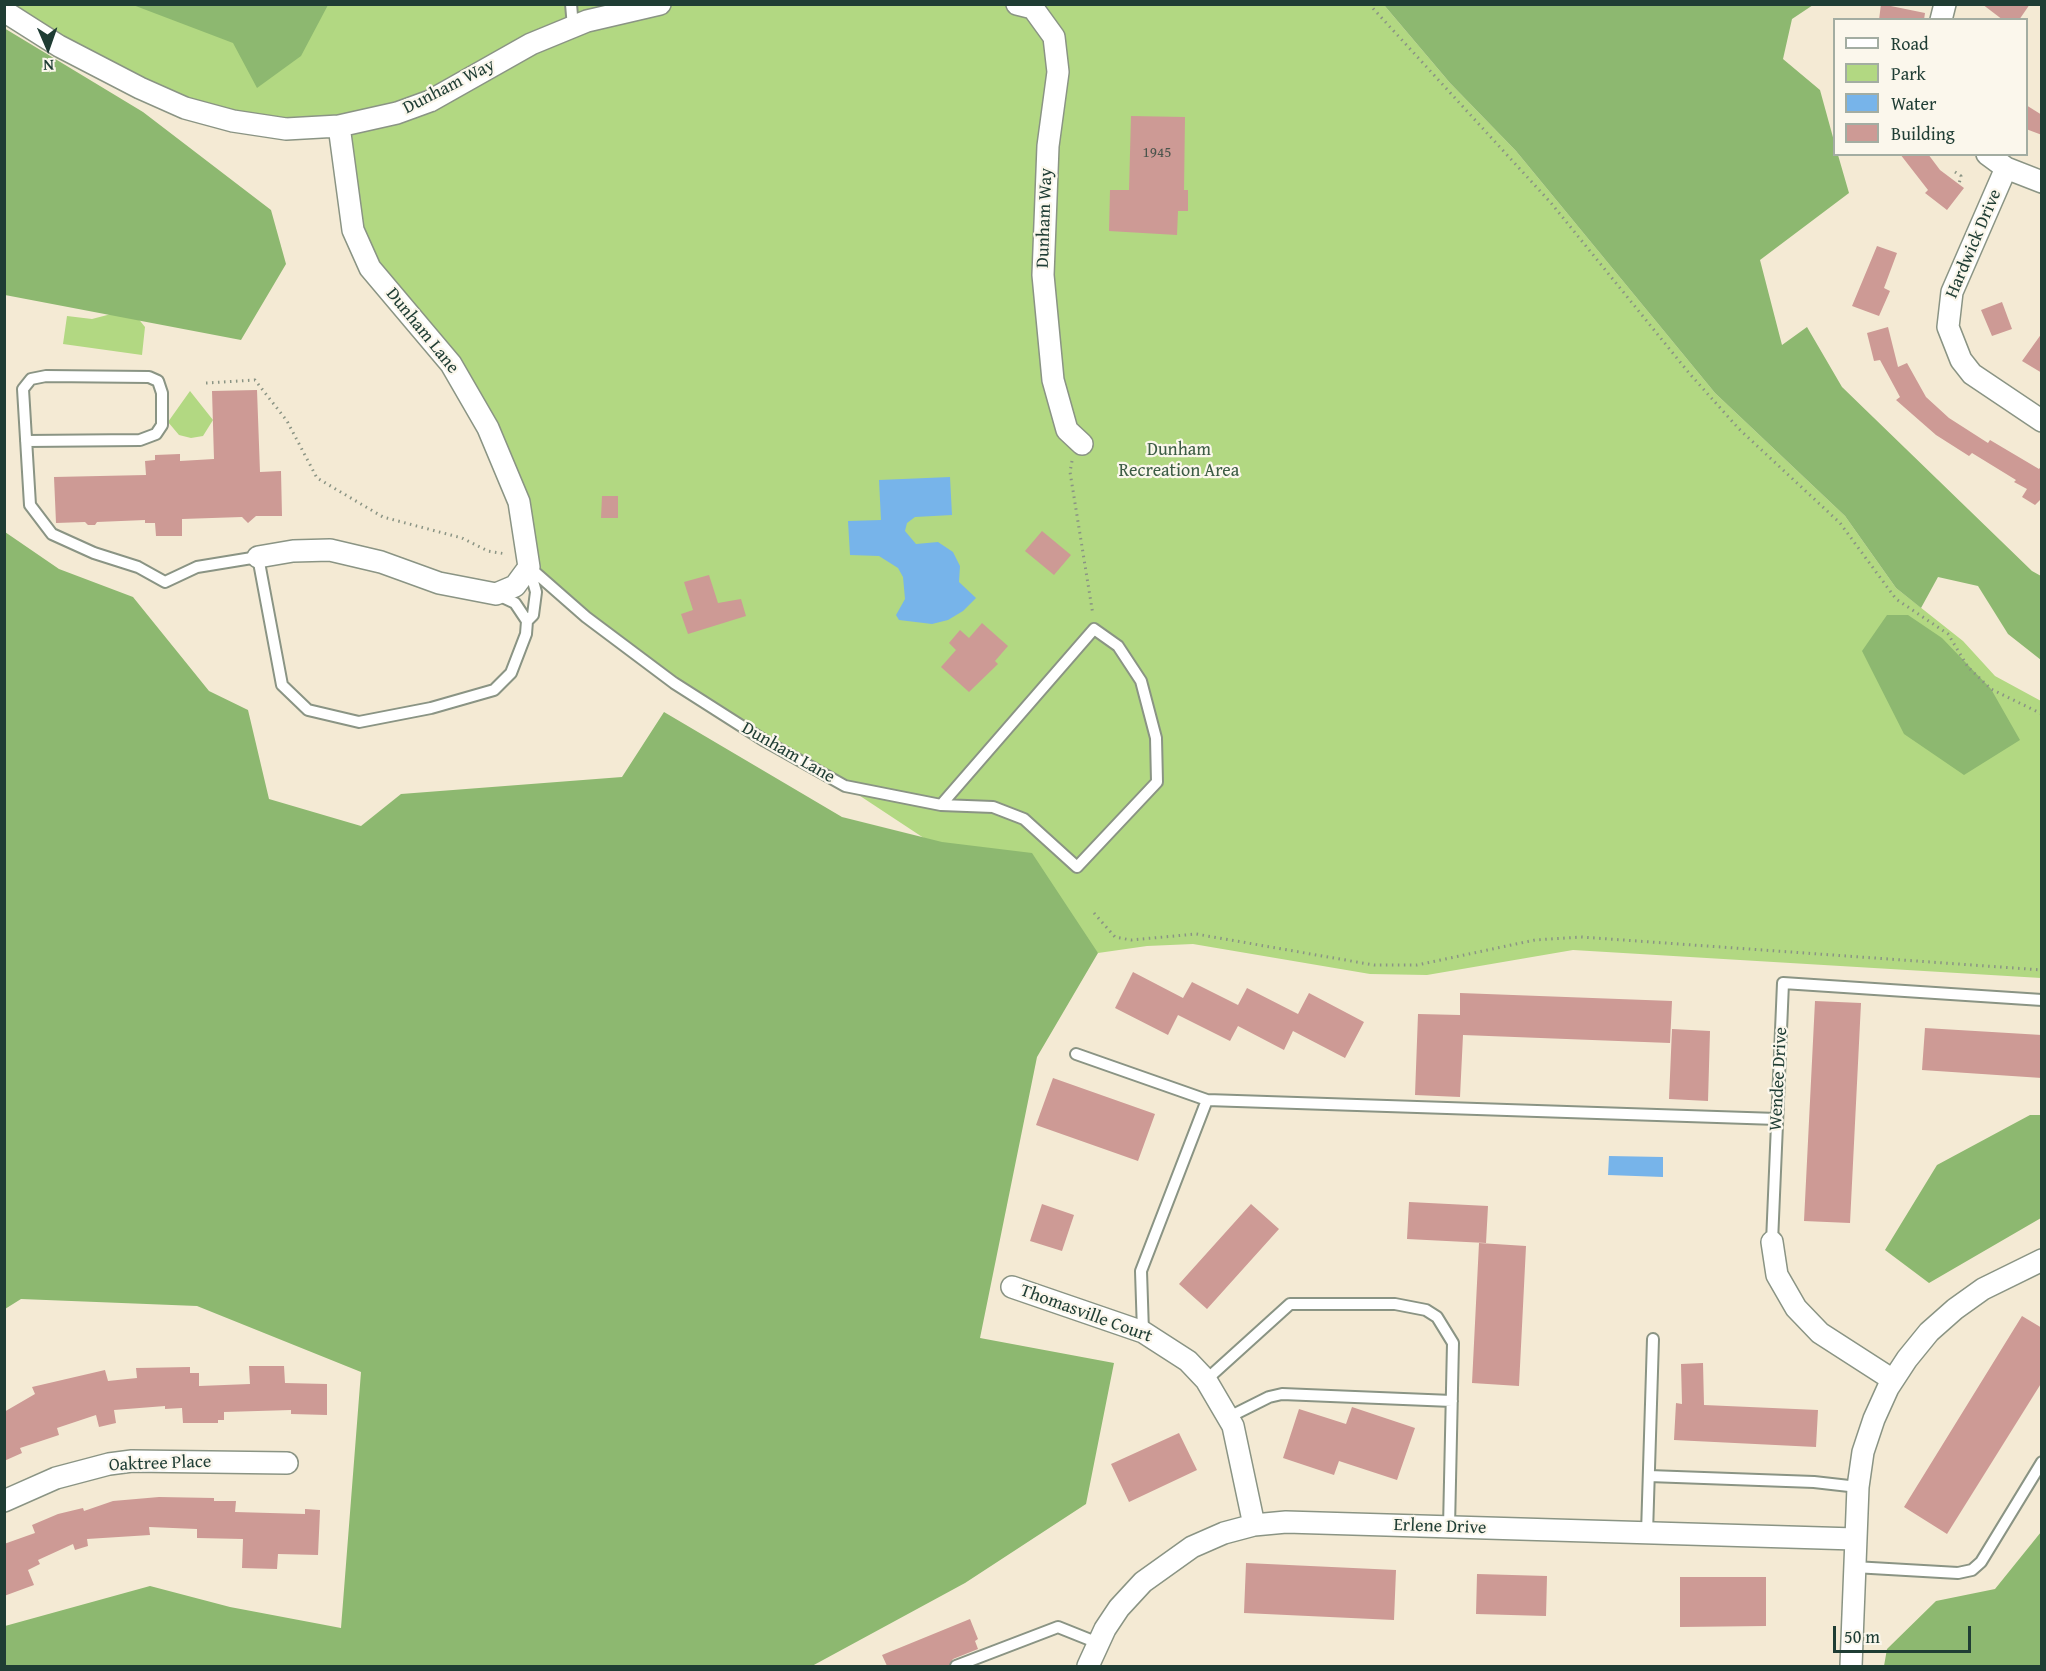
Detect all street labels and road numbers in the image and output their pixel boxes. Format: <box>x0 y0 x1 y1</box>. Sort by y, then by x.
street label: Dunham Way <box>399 55 499 119</box>
street label: Dunham Way <box>1032 168 1058 268</box>
street label: Hardwick Drive <box>1941 186 2007 302</box>
street label: Dunham Lane <box>381 284 463 378</box>
street label: Dunham Lane <box>738 718 838 788</box>
street label: Wendee Drive <box>1765 1027 1793 1131</box>
street label: Thomasville Court <box>1017 1280 1155 1348</box>
street label: Oaktree Place <box>108 1451 212 1477</box>
street label: Erlene Drive <box>1393 1515 1487 1539</box>

